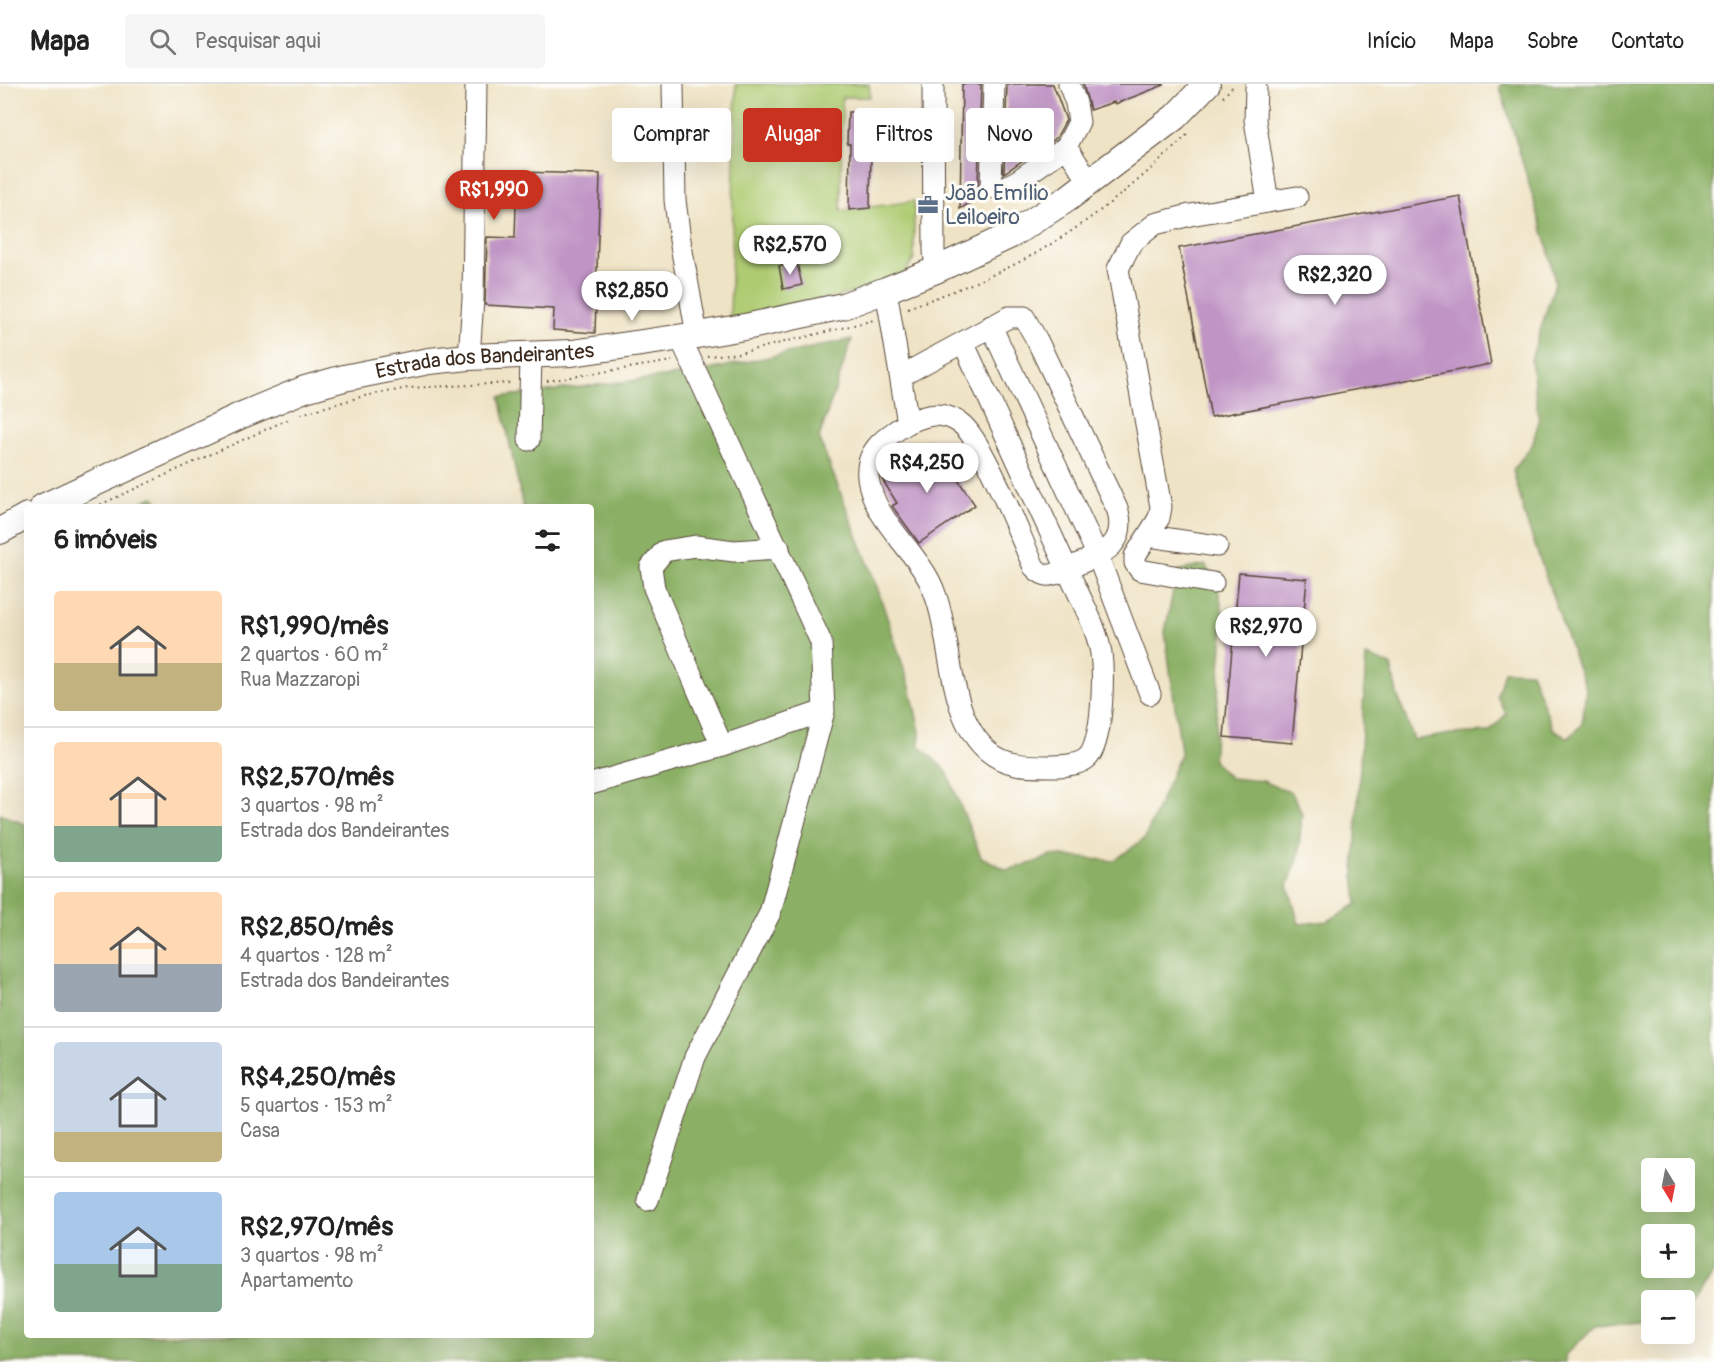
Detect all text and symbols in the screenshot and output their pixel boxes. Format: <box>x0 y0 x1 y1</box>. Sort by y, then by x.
search box <box>125 14 545 68</box>
text: Mapa <box>30 24 89 59</box>
icon: search <box>146 25 179 58</box>
text: Pesquisar aqui <box>194 27 321 55</box>
text: Início <box>1367 28 1416 55</box>
text: Mapa <box>1449 28 1494 55</box>
text: Sobre <box>1527 28 1578 55</box>
text: Contato <box>1611 28 1684 55</box>
chip: Comprar <box>612 108 731 162</box>
chip: Alugar <box>743 108 842 162</box>
chip: Filtros <box>854 108 954 162</box>
chip: Novo <box>966 108 1054 162</box>
pin: R$1,990 <box>439 170 549 221</box>
text: R$1,990 <box>459 177 529 202</box>
place label: João Emílio Leiloeiro <box>945 180 1048 231</box>
office icon: João Emílio Leiloeiro <box>916 193 940 217</box>
pin: R$2,570 <box>735 225 845 276</box>
text: R$2,570 <box>753 232 827 257</box>
pin: R$2,320 <box>1280 255 1390 306</box>
text: R$2,320 <box>1298 262 1372 287</box>
pin: R$2,850 <box>577 271 687 322</box>
text: R$2,850 <box>595 278 669 303</box>
street label: Estrada dos Bandeirantes <box>373 337 596 385</box>
pin: R$4,250 <box>872 443 982 494</box>
text: R$4,250 <box>890 450 964 475</box>
text: 6 imóveis <box>54 524 157 556</box>
icon: filters <box>531 524 564 557</box>
pin: R$2,970 <box>1211 607 1321 658</box>
text: R$1,990/mês <box>240 610 388 642</box>
text: R$2,970 <box>1229 614 1303 639</box>
icon: home <box>102 615 174 687</box>
text: 2 quartos · 60 m² <box>240 642 389 667</box>
text: Rua Mazzaropi <box>240 667 360 692</box>
text: R$2,570/mês <box>240 761 394 793</box>
icon: home <box>102 766 174 838</box>
text: 3 quartos · 98 m² <box>240 793 384 818</box>
text: Estrada dos Bandeirantes <box>240 818 449 843</box>
text: R$2,850/mês <box>240 911 393 943</box>
icon: home <box>102 916 174 988</box>
text: 4 quartos · 128 m² <box>240 943 393 968</box>
text: Estrada dos Bandeirantes <box>240 968 449 993</box>
text: R$4,250/mês <box>240 1061 395 1093</box>
icon: home <box>102 1066 174 1138</box>
text: 5 quartos · 153 m² <box>240 1093 393 1118</box>
text: Casa <box>240 1118 280 1143</box>
north arrow <box>1641 1158 1695 1212</box>
map controls <box>1641 1158 1695 1344</box>
text: R$2,970/mês <box>240 1211 393 1243</box>
icon: home <box>102 1216 174 1288</box>
button: + <box>1641 1224 1695 1278</box>
text: 3 quartos · 98 m² <box>240 1243 384 1268</box>
text: Apartamento <box>240 1268 353 1293</box>
button: − <box>1641 1290 1695 1344</box>

